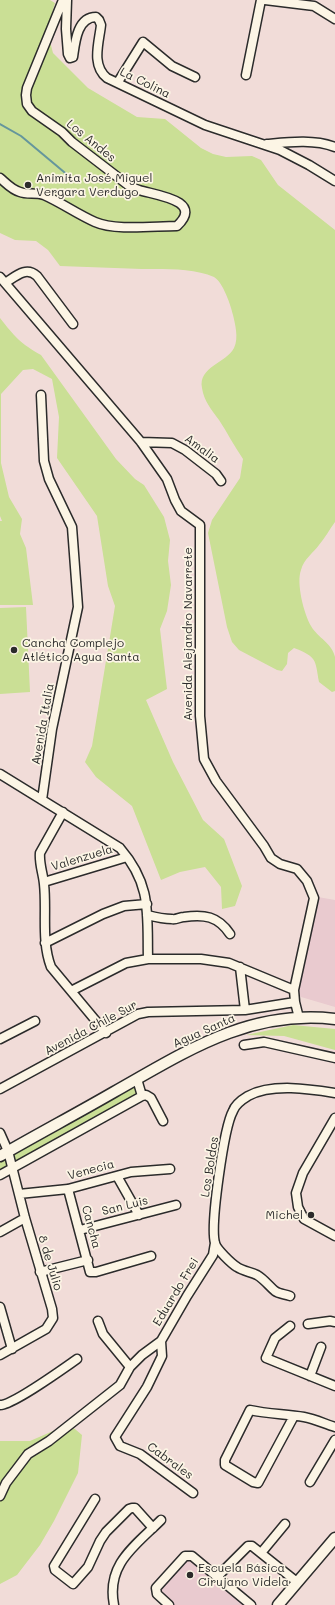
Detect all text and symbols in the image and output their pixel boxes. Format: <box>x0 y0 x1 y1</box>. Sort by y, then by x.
street label: La Colina <box>118 65 172 101</box>
street label: Los Andes <box>64 117 118 165</box>
place label: Animita José Miguel Vergara Verdugo <box>36 171 152 199</box>
marker: Animita José Miguel Vergara Verdugo <box>23 180 33 190</box>
street label: Amalia <box>182 432 222 466</box>
street label: Avenida Alejandro Navarrete <box>181 547 195 721</box>
place label: Cancha Complejo Atlético Agua Santa <box>22 636 140 664</box>
marker: Cancha Complejo Atlético Agua Santa <box>9 645 19 655</box>
street label: Avenida Italia <box>29 682 57 766</box>
street label: Valenzuela <box>50 842 114 874</box>
street label: Avenida Chile Sur <box>42 998 140 1058</box>
street label: Agua Santa <box>171 1011 237 1051</box>
street label: Los Boldos <box>198 1136 222 1198</box>
street label: Venecia <box>66 1157 116 1183</box>
street label: San Luis <box>100 1193 150 1219</box>
street label: Cancha <box>78 1204 104 1250</box>
place label: Michel <box>266 1208 303 1222</box>
marker: Michel <box>306 1210 316 1220</box>
street label: 8 de Julio <box>35 1234 65 1292</box>
street label: Eduardo Frei <box>150 1255 202 1329</box>
street label: Cabrales <box>144 1439 196 1483</box>
place label: Escuela Básica Cirujano Videla <box>198 1561 289 1589</box>
marker: Escuela Básica Cirujano Videla <box>185 1570 195 1580</box>

